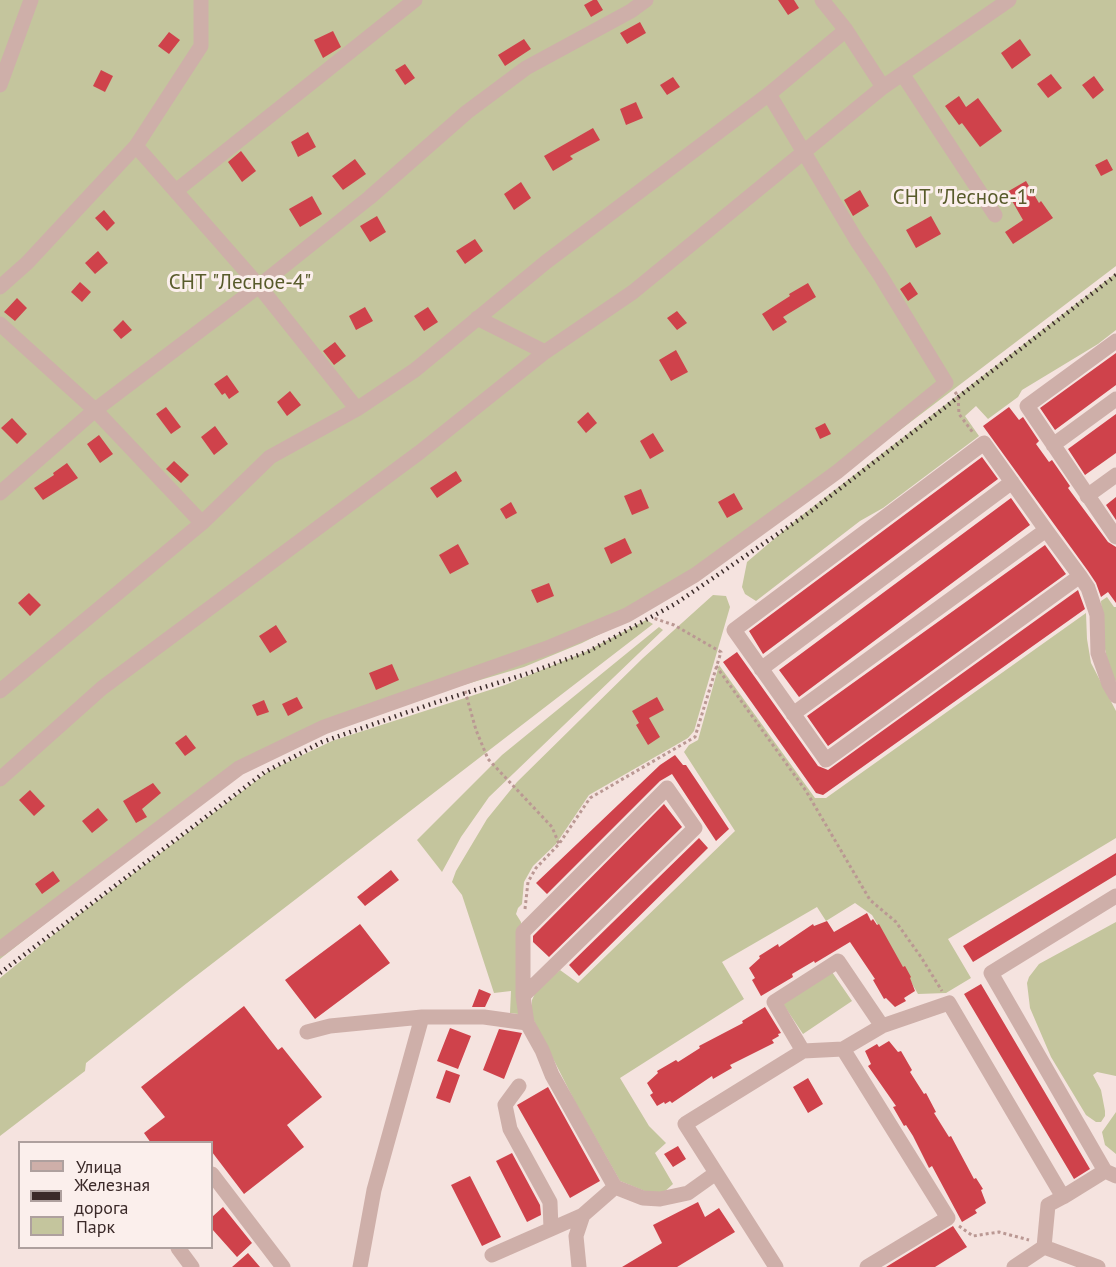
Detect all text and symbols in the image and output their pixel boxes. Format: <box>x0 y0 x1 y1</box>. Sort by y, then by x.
park label: СНТ "Лесное-1" <box>893 185 1035 211</box>
park label: СНТ "Лесное-4" <box>169 270 311 296</box>
legend <box>18 1141 213 1249</box>
text: Улица <box>76 1155 122 1178</box>
text: Железная дорога <box>74 1173 150 1219</box>
text: Парк <box>76 1215 115 1238</box>

